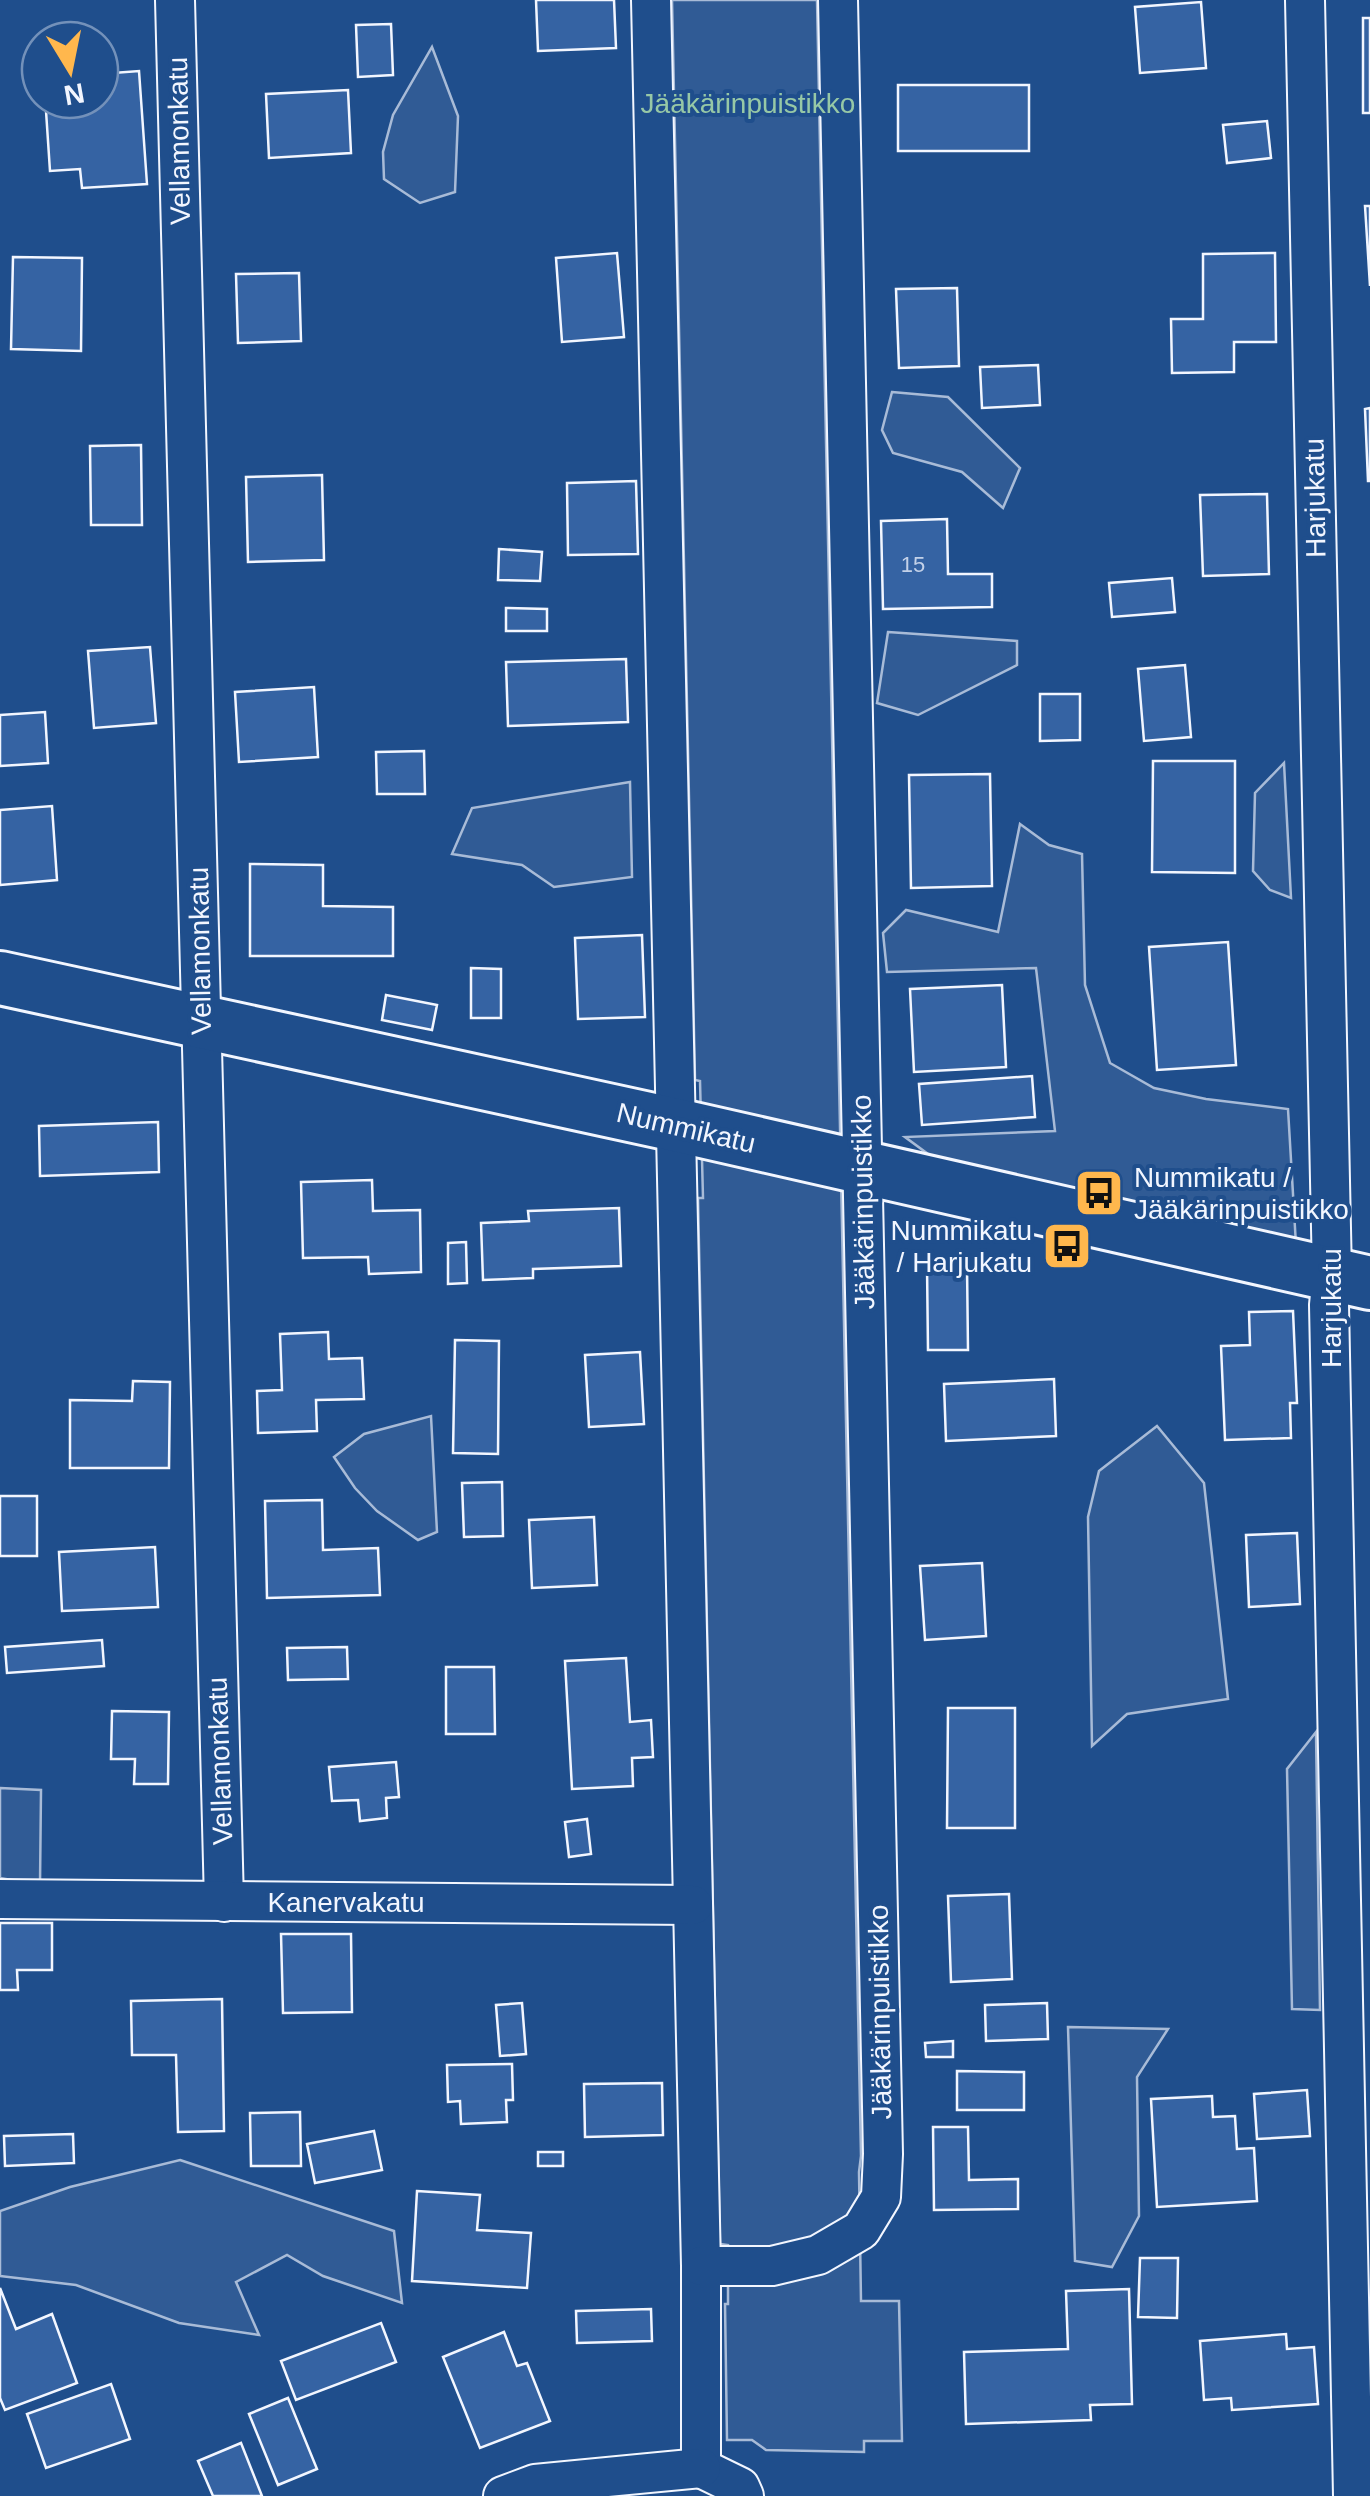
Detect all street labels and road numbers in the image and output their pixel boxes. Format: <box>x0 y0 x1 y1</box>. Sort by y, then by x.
street label: Vellamonkatu <box>162 57 196 225</box>
street label: Harjukatu <box>1298 438 1332 558</box>
street label: Vellamonkatu <box>183 867 217 1035</box>
street label: Jääkärinpuistikko <box>846 1094 880 1310</box>
street label: Nummikatu <box>614 1097 758 1159</box>
street label: Harjukatu <box>1316 1248 1347 1368</box>
street label: Vellamonkatu <box>202 1676 238 1846</box>
street label: Kanervakatu <box>267 1887 425 1918</box>
street label: Jääkärinpuistikko <box>863 1904 897 2120</box>

